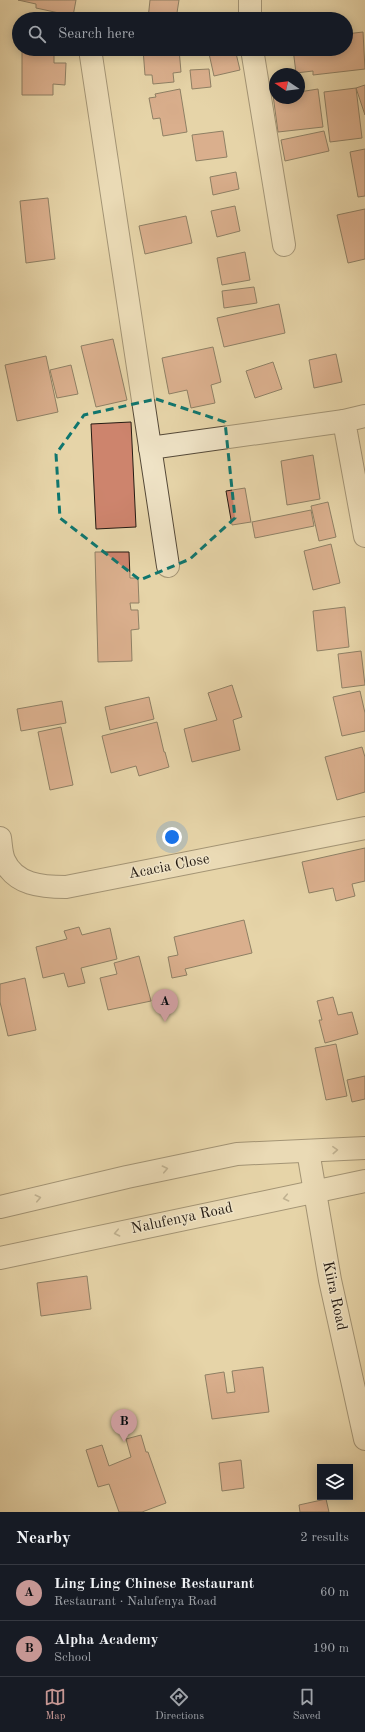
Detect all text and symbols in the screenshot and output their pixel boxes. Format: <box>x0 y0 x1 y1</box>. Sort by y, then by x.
search box <box>12 12 353 56</box>
icon: search <box>26 23 48 45</box>
text: Search here <box>58 27 135 42</box>
north arrow <box>269 68 305 104</box>
your location <box>162 827 182 847</box>
street label: Acacia Close <box>127 852 211 882</box>
pin: A <box>152 989 178 1022</box>
one-way arrow <box>332 1145 338 1154</box>
one-way arrow <box>162 1165 168 1174</box>
one-way arrow <box>283 1193 289 1201</box>
one-way arrow <box>34 1194 41 1203</box>
street label: Nalufenya Road <box>130 1201 234 1237</box>
one-way arrow <box>114 1228 121 1237</box>
street label: Kiira Road <box>319 1260 349 1332</box>
pin: B <box>111 1409 137 1442</box>
map controls <box>317 1464 353 1500</box>
button: layers <box>317 1464 353 1500</box>
text: Nearby <box>16 1530 71 1547</box>
text: 2 results <box>300 1531 349 1544</box>
text: Ling Ling Chinese Restaurant <box>54 1577 254 1592</box>
text: A <box>24 1586 34 1599</box>
text: 60 m <box>320 1586 349 1599</box>
text: Restaurant · Nalufenya Road <box>54 1595 217 1608</box>
text: Alpha Academy <box>54 1633 159 1648</box>
text: B <box>24 1642 34 1655</box>
text: 190 m <box>312 1642 349 1655</box>
text: School <box>54 1651 91 1664</box>
tab: Map <box>44 1686 66 1724</box>
tab: Directions <box>155 1686 204 1724</box>
tab: Saved <box>293 1686 321 1724</box>

